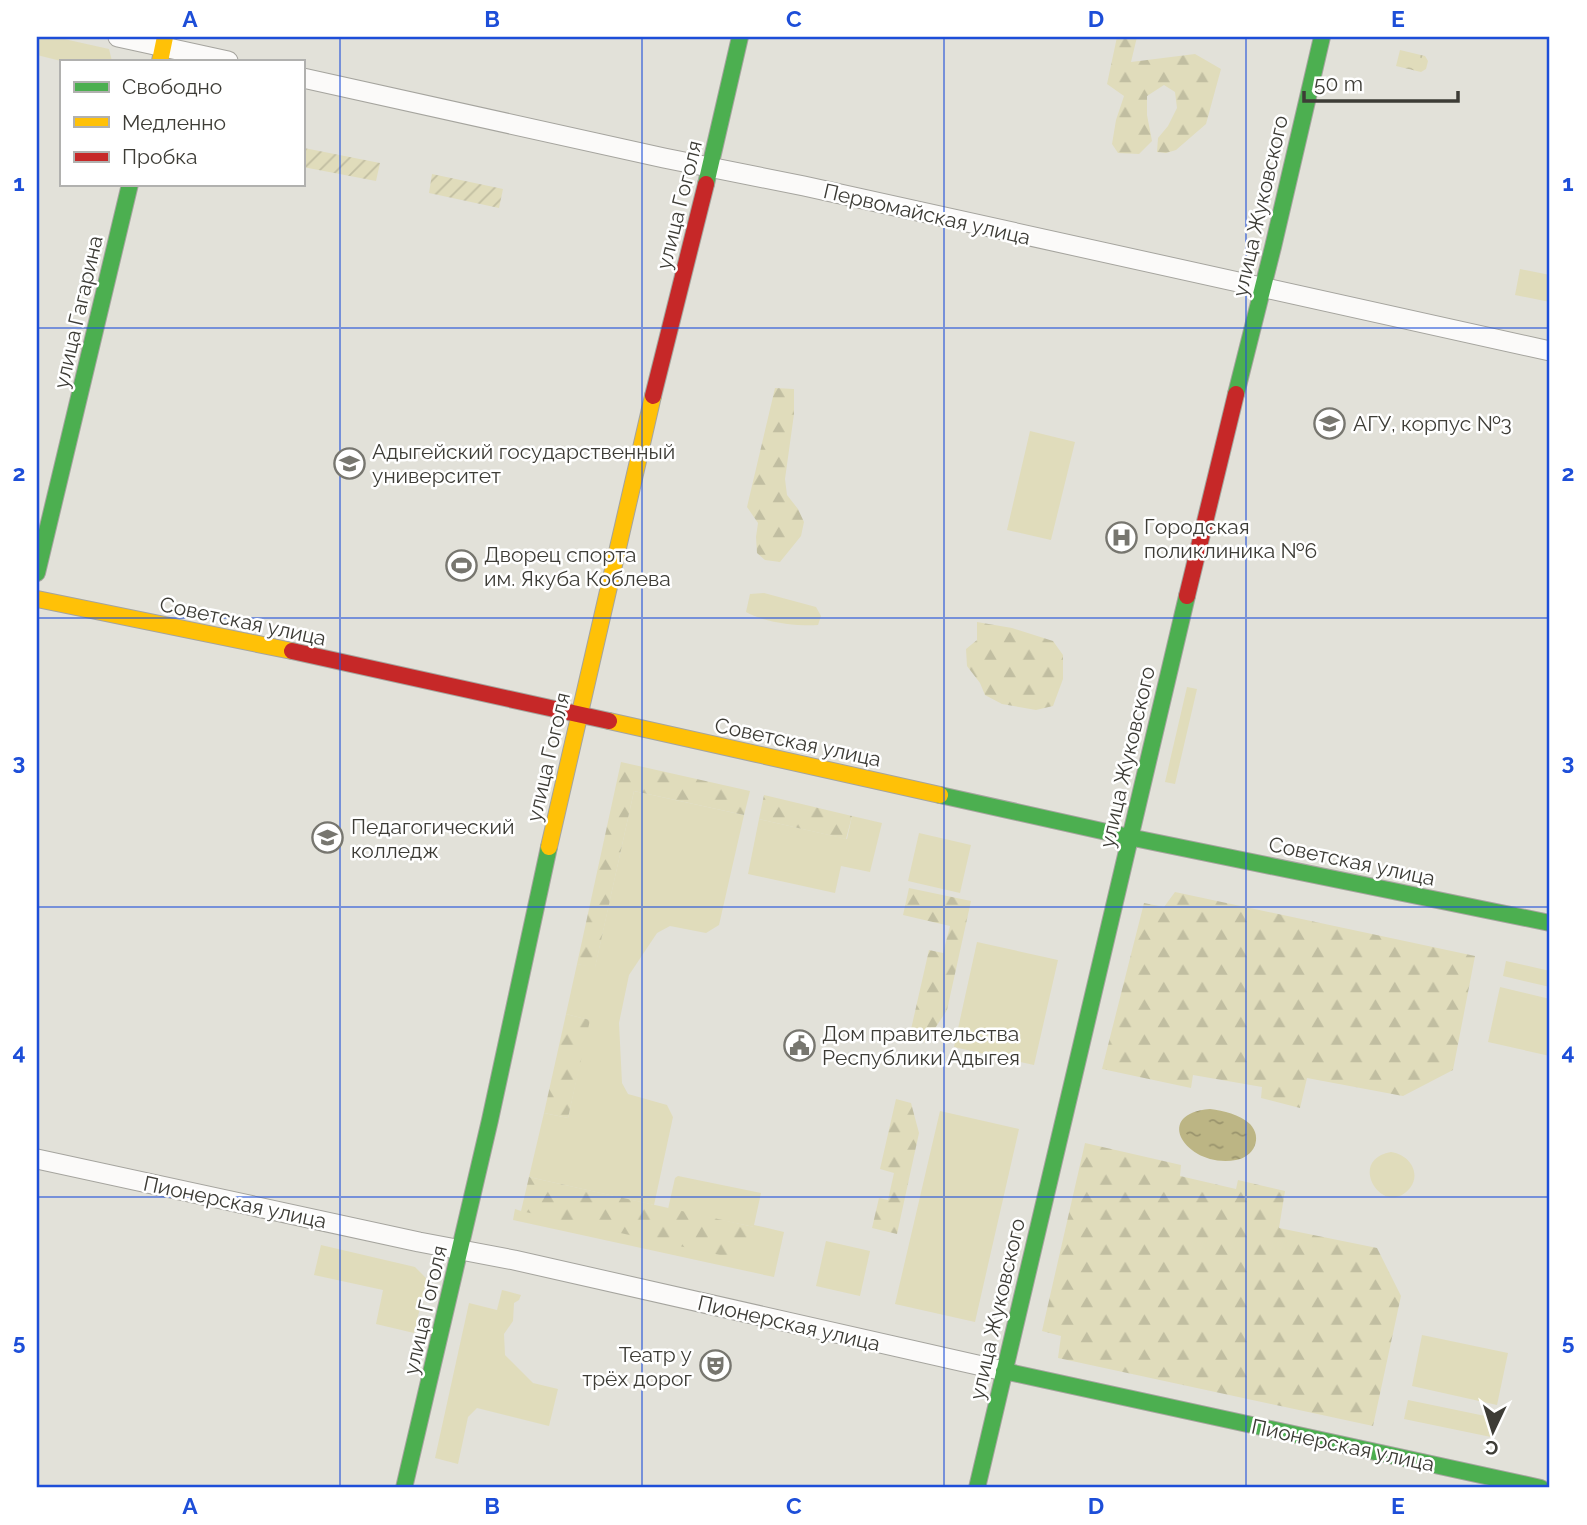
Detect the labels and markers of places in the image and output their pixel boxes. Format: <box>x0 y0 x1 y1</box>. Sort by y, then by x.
school or university icon: АГУ, корпус №3 <box>1313 406 1347 440</box>
place label: АГУ, корпус №3 <box>1353 411 1512 436</box>
place label: Адыгейский государственный университет <box>372 439 675 488</box>
school or university icon: Адыгейский государственный университет <box>332 446 366 480</box>
place label: Городская поликлиника №6 <box>1144 514 1317 563</box>
hospital icon: Городская поликлиника №6 <box>1104 521 1138 555</box>
place label: Дворец спорта им. Якуба Коблева <box>484 542 671 591</box>
sports icon: Дворец спорта им. Якуба Коблева <box>444 549 478 583</box>
place label: Педагогический колледж <box>351 814 514 863</box>
school or university icon: Педагогический колледж <box>311 821 345 855</box>
place label: Дом правительства Республики Адыгея <box>822 1021 1020 1070</box>
public building icon: Дом правительства Республики Адыгея <box>782 1028 816 1062</box>
place label: Театр у трёх дорог <box>582 1342 692 1391</box>
theatre icon: Театр у трёх дорог <box>698 1349 732 1383</box>

